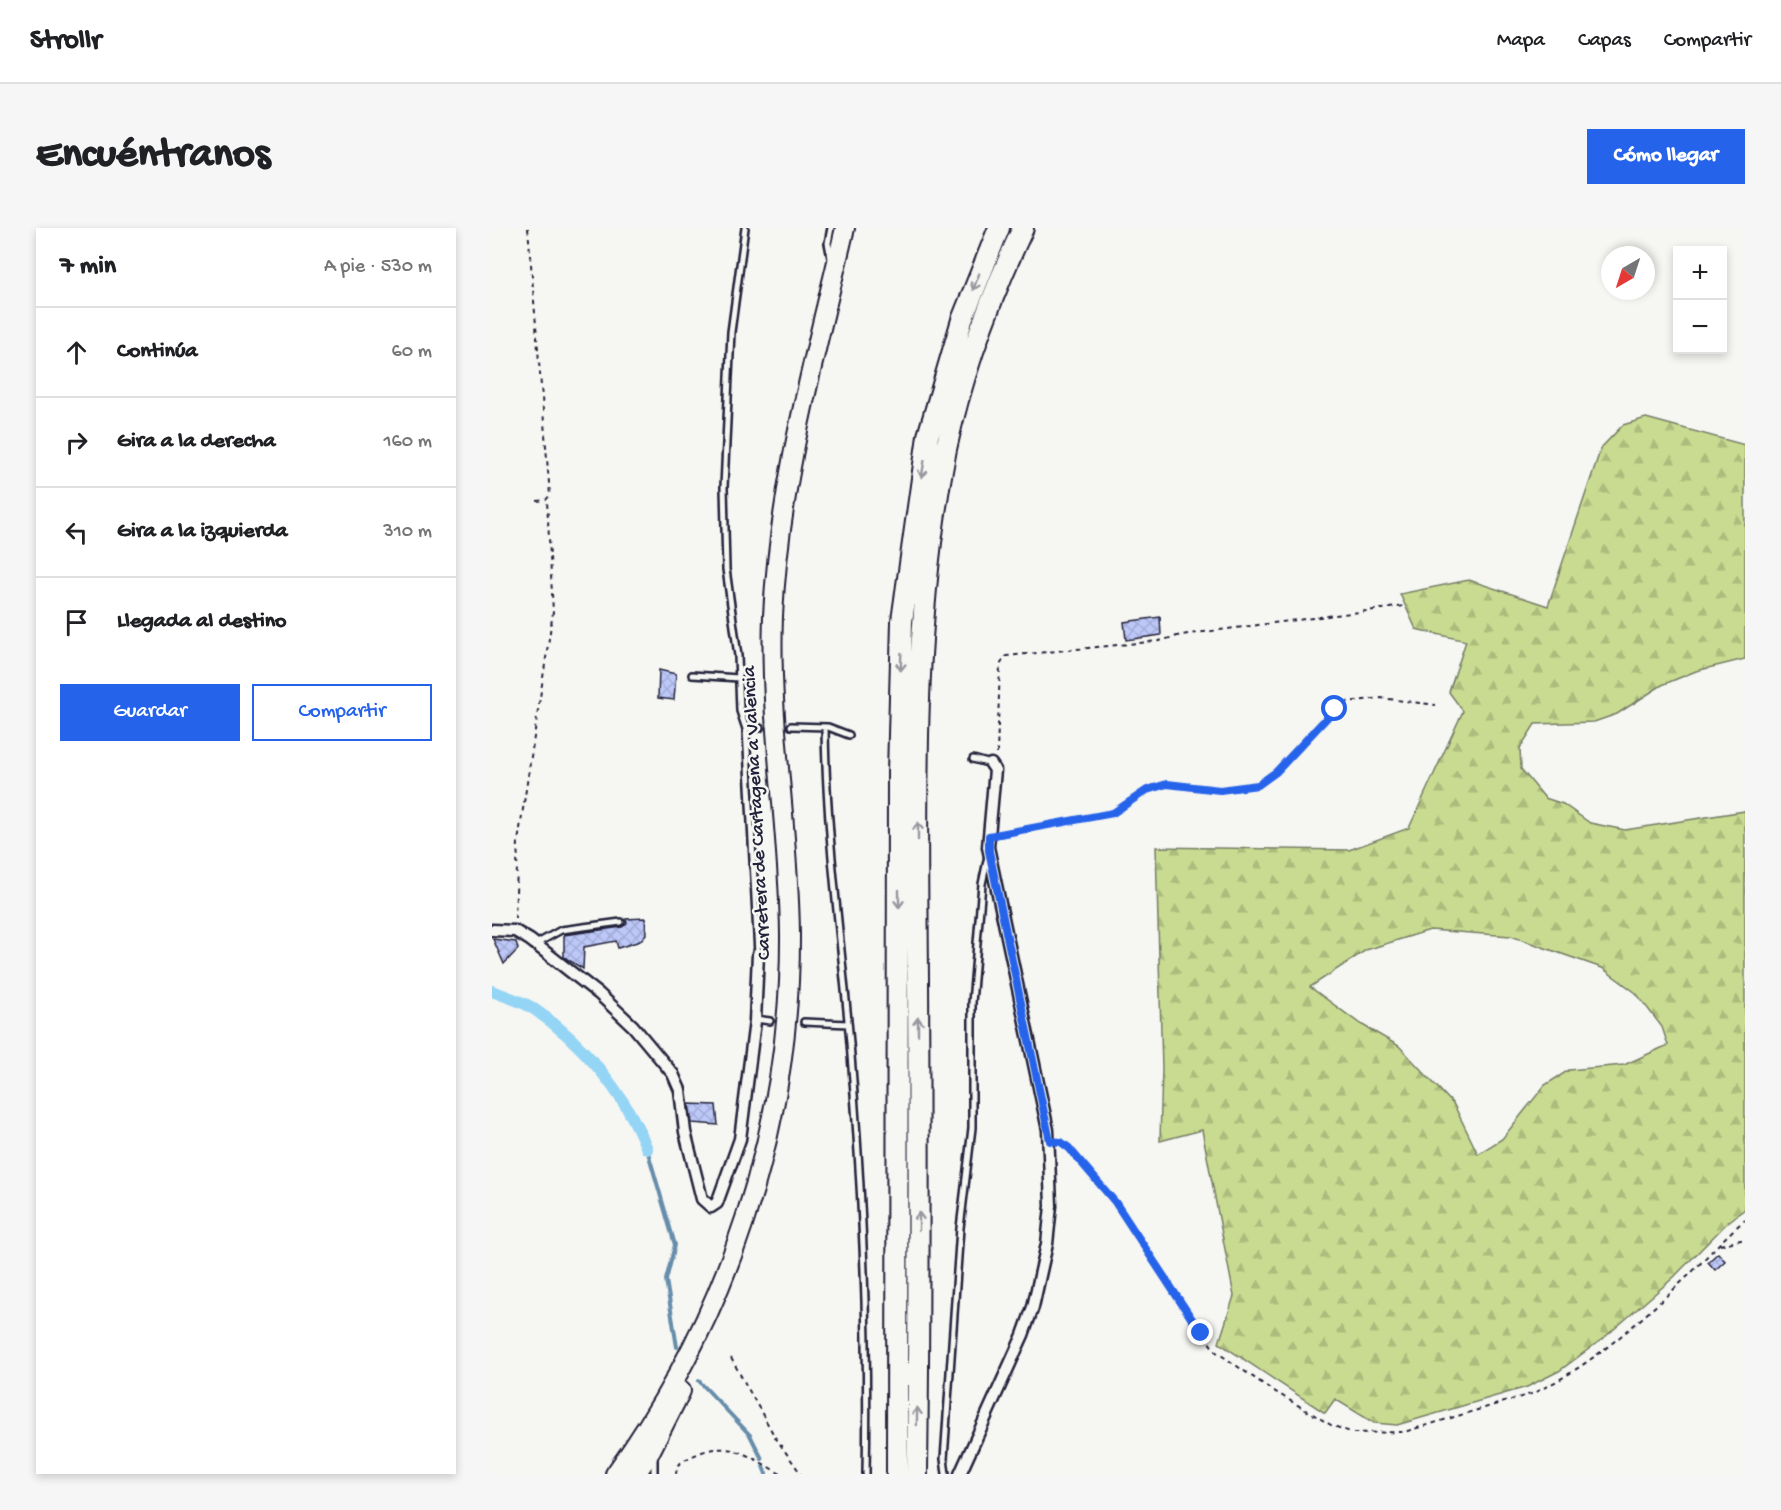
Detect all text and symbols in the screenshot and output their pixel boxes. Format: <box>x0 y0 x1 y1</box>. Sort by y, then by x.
text: Strollr <box>30 25 101 58</box>
text: Mapa <box>1497 29 1545 54</box>
text: Capas <box>1578 29 1631 54</box>
text: Compartir <box>1664 29 1751 54</box>
button: Cómo llegar <box>1587 129 1745 184</box>
text: Encuéntranos <box>36 132 270 181</box>
north arrow <box>1601 246 1655 300</box>
map controls <box>1673 246 1727 354</box>
button: + <box>1673 246 1727 300</box>
text: 7 min <box>60 252 116 283</box>
text: A pie · 530 m <box>324 256 432 279</box>
one-way arrow <box>970 272 981 291</box>
button: − <box>1673 300 1727 354</box>
icon: ahead <box>60 336 93 369</box>
text: Continúa <box>117 339 198 365</box>
text: 60 m <box>392 341 432 364</box>
icon: right <box>60 426 93 459</box>
text: Gira a la derecha <box>117 429 275 455</box>
text: 160 m <box>383 431 432 454</box>
one-way arrow <box>917 459 928 478</box>
icon: left <box>60 516 93 549</box>
text: Gira a la izquierda <box>117 519 288 545</box>
text: 310 m <box>383 521 432 544</box>
icon: arrive <box>60 606 93 639</box>
text: Llegada al destino <box>117 609 287 635</box>
one-way arrow <box>895 652 906 672</box>
street label: Carretera de Cartagena a Valencia <box>739 664 777 961</box>
button: Guardar <box>60 684 240 741</box>
button: Compartir <box>252 684 432 741</box>
route start <box>1321 695 1347 721</box>
one-way arrow <box>912 821 924 841</box>
one-way arrow <box>893 889 905 909</box>
one-way arrow <box>912 1016 924 1036</box>
one-way arrow <box>913 1211 925 1231</box>
route end <box>1187 1319 1213 1345</box>
one-way arrow <box>911 1406 923 1426</box>

